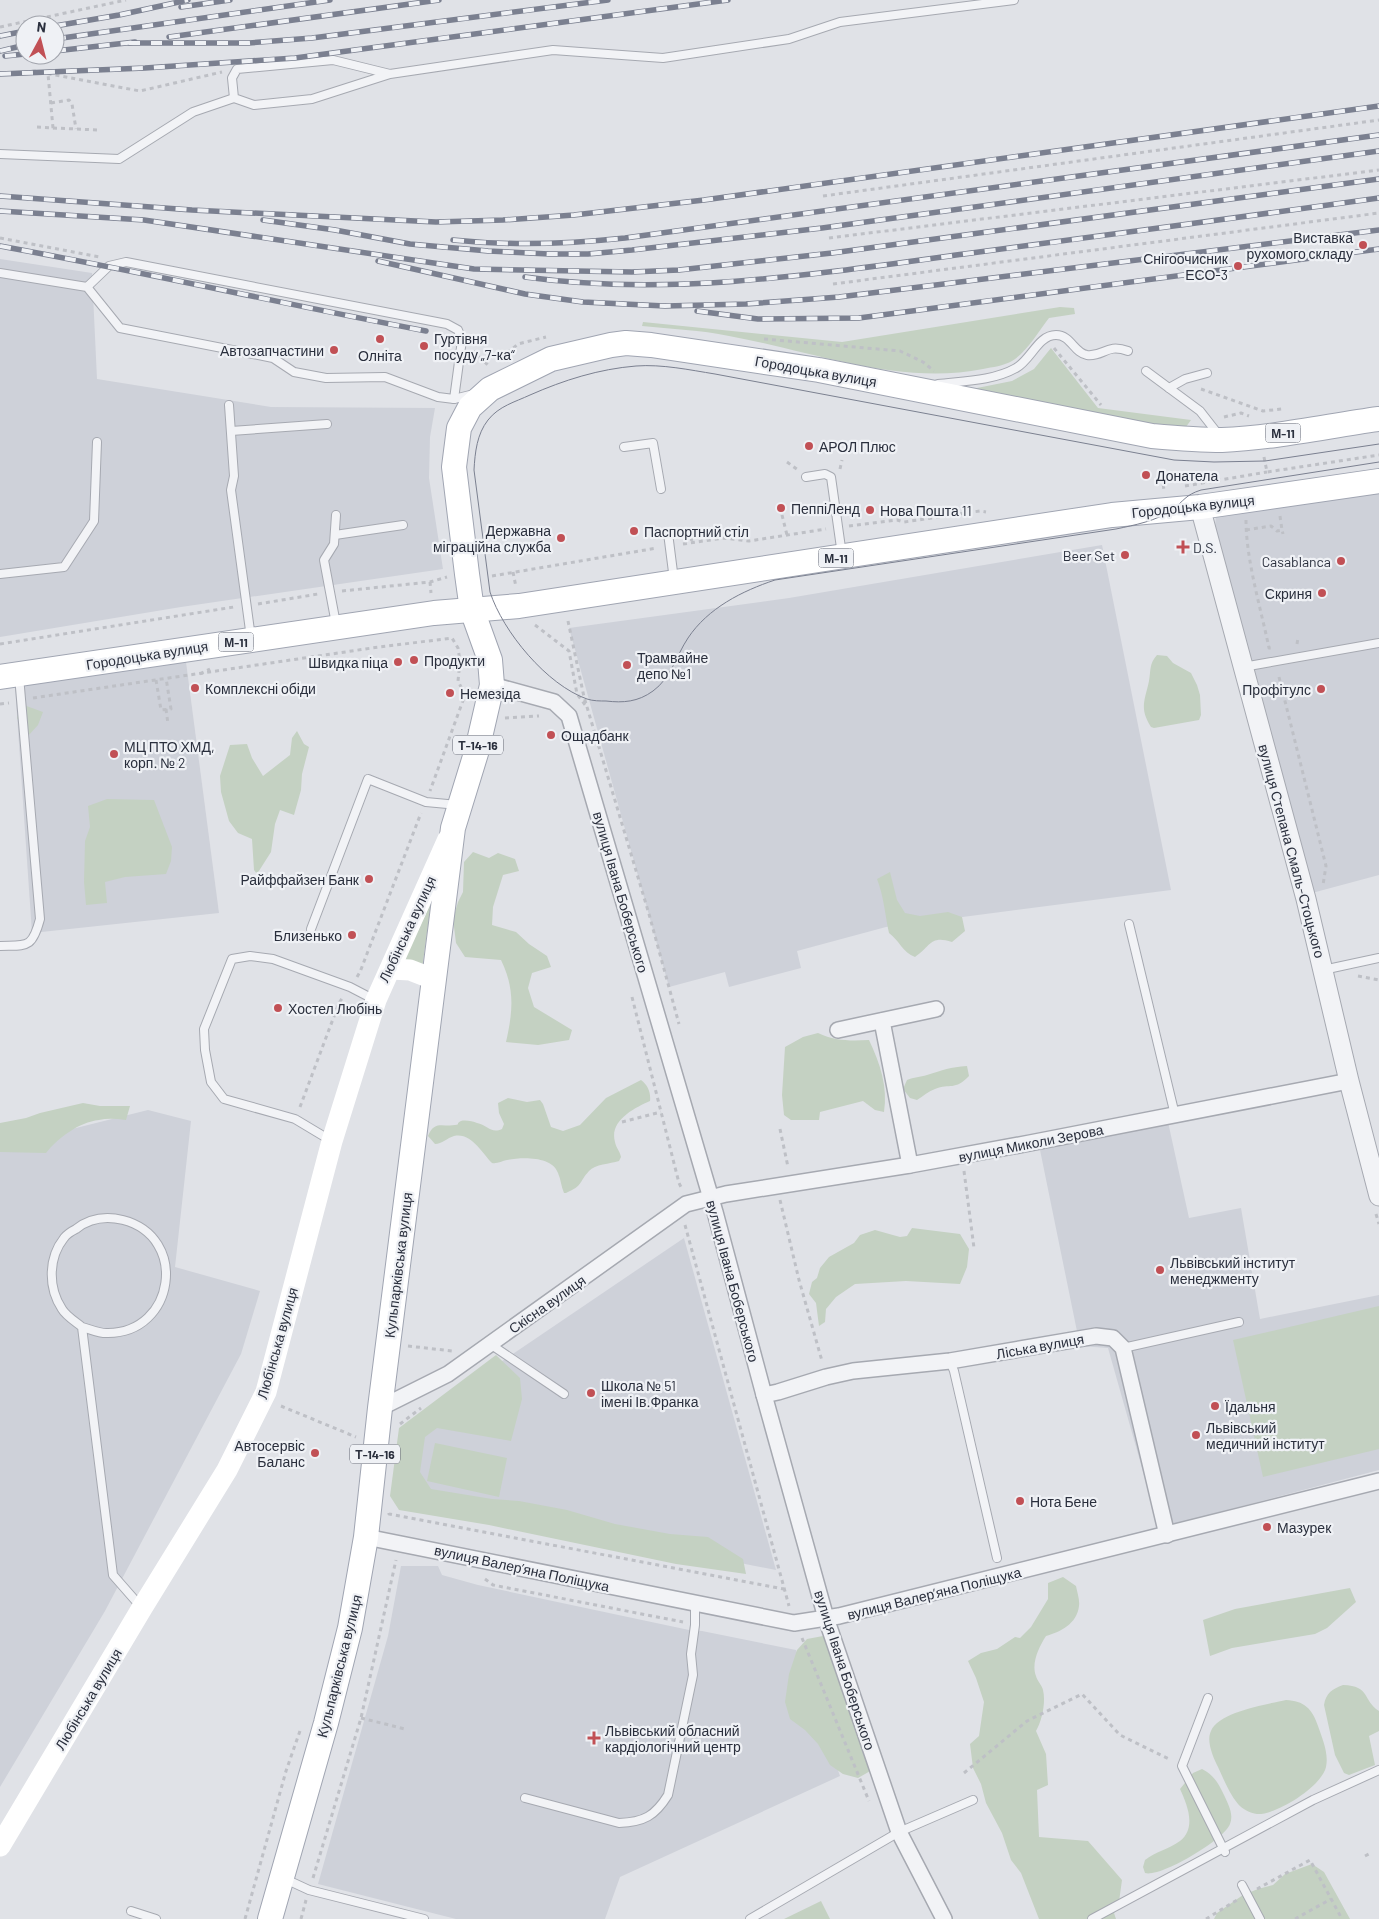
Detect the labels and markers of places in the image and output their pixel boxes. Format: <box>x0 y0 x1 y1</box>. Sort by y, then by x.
place label: Виставка рухомого складу <box>1247 229 1353 262</box>
marker: Виставка рухомого складу <box>1357 239 1369 251</box>
place label: Снігоочисник ЕСО-3 <box>1143 250 1229 283</box>
marker: Снігоочисник ЕСО-3 <box>1232 260 1244 272</box>
place label: Гуртівня посуду „7-ка“ <box>434 330 515 363</box>
marker: Олніта <box>374 333 386 345</box>
marker: Гуртівня посуду „7-ка“ <box>418 340 430 352</box>
place label: Автозапчастини <box>220 342 324 359</box>
marker: Автозапчастини <box>328 344 340 356</box>
place label: Олніта <box>358 347 402 364</box>
place label: АРОЛ Плюс <box>819 438 896 455</box>
marker: АРОЛ Плюс <box>803 440 815 452</box>
place label: Донатела <box>1156 467 1218 484</box>
marker: Донатела <box>1140 469 1152 481</box>
place label: ПеппіЛенд <box>791 500 860 517</box>
marker: ПеппіЛенд <box>775 502 787 514</box>
place label: Нова Пошта 11 <box>880 502 972 519</box>
marker: Нова Пошта 11 <box>864 504 876 516</box>
place label: Державна міграційна служба <box>433 522 551 555</box>
place label: Паспортний стіл <box>644 523 749 540</box>
marker: Паспортний стіл <box>628 525 640 537</box>
marker: Державна міграційна служба <box>555 532 567 544</box>
place label: D.S. <box>1193 539 1217 556</box>
marker: D.S. <box>1177 541 1189 553</box>
place label: Beer Set <box>1063 547 1115 564</box>
marker: Beer Set <box>1119 549 1131 561</box>
place label: Casablanca <box>1262 553 1331 570</box>
marker: Casablanca <box>1335 555 1347 567</box>
place label: Скриня <box>1265 585 1312 602</box>
marker: Скриня <box>1316 587 1328 599</box>
place label: Трамвайне депо №1 <box>637 649 709 682</box>
place label: Продукти <box>424 652 485 669</box>
place label: Швидка піца <box>308 654 388 671</box>
marker: Продукти <box>408 654 420 666</box>
marker: Швидка піца <box>392 656 404 668</box>
marker: Трамвайне депо №1 <box>621 659 633 671</box>
place label: Комплексні обіди <box>205 680 316 697</box>
place label: Профітулс <box>1242 681 1311 698</box>
marker: Комплексні обіди <box>189 682 201 694</box>
marker: Профітулс <box>1315 683 1327 695</box>
place label: Немезіда <box>460 685 521 702</box>
marker: Немезіда <box>444 687 456 699</box>
place label: Ощадбанк <box>561 727 630 744</box>
marker: Ощадбанк <box>545 729 557 741</box>
place label: МЦ ПТО ХМД, корп. № 2 <box>124 738 215 771</box>
marker: МЦ ПТО ХМД, корп. № 2 <box>108 748 120 760</box>
place label: Райффайзен Банк <box>240 871 360 888</box>
marker: Райффайзен Банк <box>363 873 375 885</box>
place label: Близенько <box>274 927 342 944</box>
marker: Близенько <box>346 929 358 941</box>
place label: Хостел Любінь <box>288 1000 382 1017</box>
marker: Хостел Любінь <box>272 1002 284 1014</box>
place label: Львівський інститут менеджменту <box>1170 1254 1296 1287</box>
marker: Львівський інститут менеджменту <box>1154 1264 1166 1276</box>
place label: Школа № 51 імені Ів.Франка <box>601 1377 699 1410</box>
marker: Школа № 51 імені Ів.Франка <box>585 1387 597 1399</box>
place label: Їдальня <box>1225 1398 1276 1415</box>
marker: Їдальня <box>1209 1400 1221 1412</box>
place label: Львівський медичний інститут <box>1206 1419 1325 1452</box>
marker: Львівський медичний інститут <box>1190 1429 1202 1441</box>
place label: Автосервіс Баланс <box>234 1437 305 1470</box>
marker: Автосервіс Баланс <box>309 1447 321 1459</box>
place label: Нота Бене <box>1030 1493 1097 1510</box>
marker: Нота Бене <box>1014 1495 1026 1507</box>
place label: Мазурек <box>1277 1519 1332 1536</box>
marker: Мазурек <box>1261 1521 1273 1533</box>
place label: Львівський обласний кардіологічний центр <box>605 1722 741 1755</box>
marker: Львівський обласний кардіологічний центр <box>587 1731 601 1745</box>

